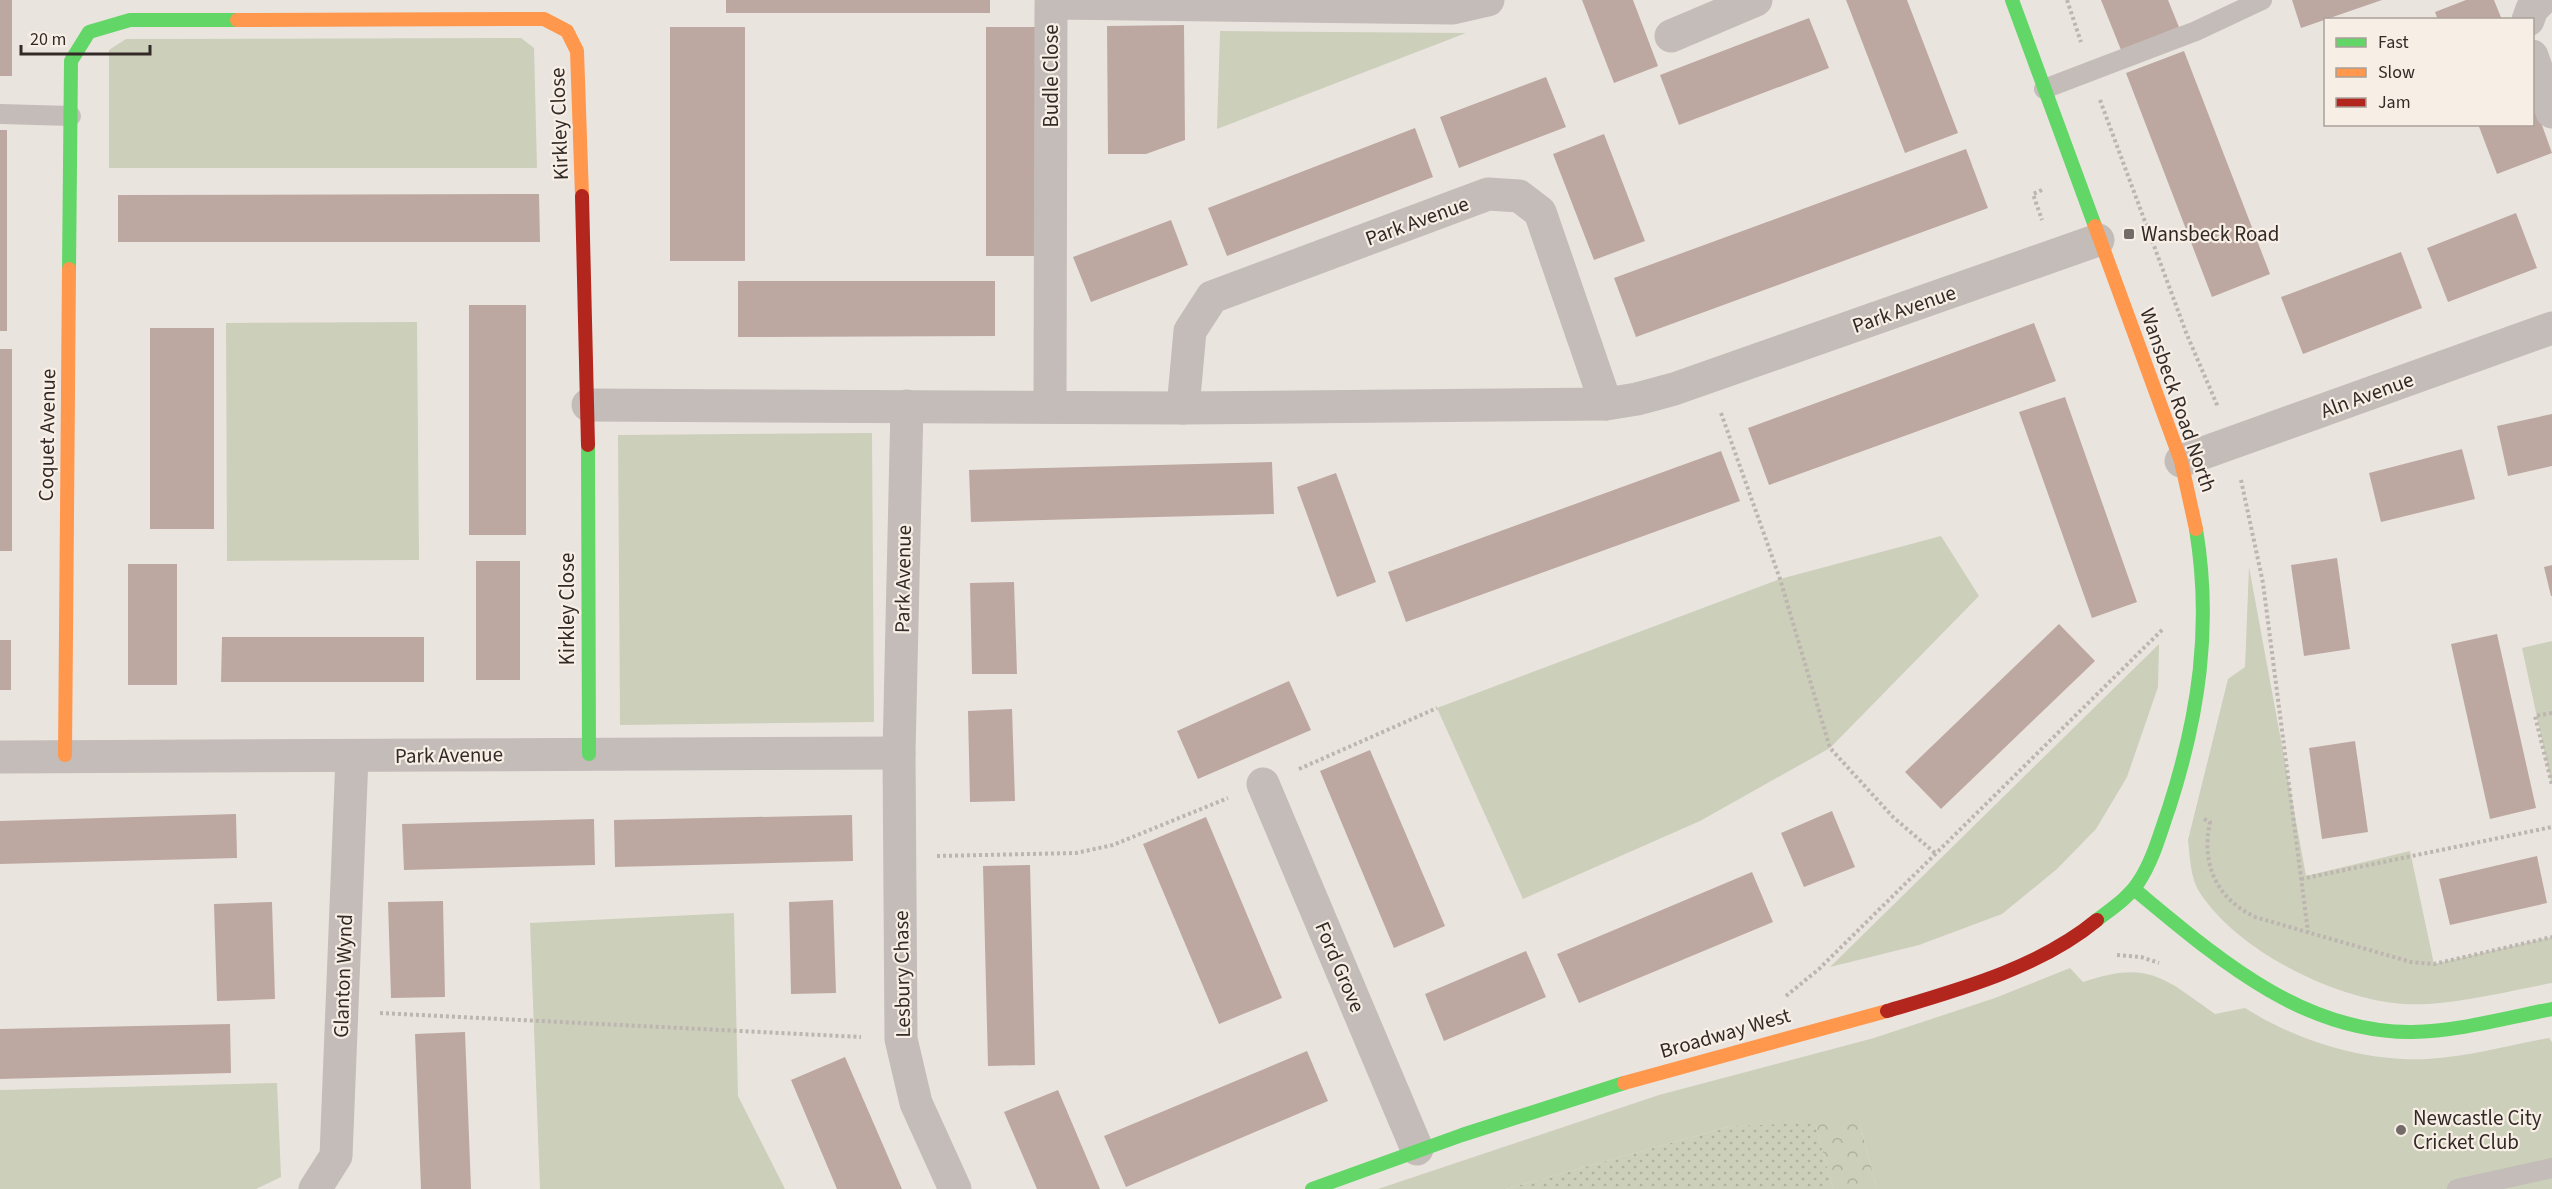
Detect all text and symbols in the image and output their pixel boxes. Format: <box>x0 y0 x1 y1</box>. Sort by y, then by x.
scale bar <box>21 18 150 56</box>
legend <box>2324 18 2534 126</box>
street label: Budle Close <box>1036 24 1066 128</box>
text: 20 m <box>30 27 66 52</box>
text: Fast <box>2378 30 2409 55</box>
text: Slow <box>2378 60 2415 85</box>
street label: Kirkley Close <box>542 67 576 181</box>
text: Jam <box>2378 90 2411 115</box>
street label: Park Avenue <box>1361 188 1473 254</box>
place label: Wansbeck Road <box>2141 219 2279 249</box>
marker: Wansbeck Road <box>2122 227 2136 241</box>
street label: Park Avenue <box>1848 277 1960 341</box>
street label: Wansbeck Road North <box>2132 304 2224 496</box>
street label: Aln Avenue <box>2316 364 2418 426</box>
street label: Coquet Avenue <box>31 368 63 502</box>
street label: Park Avenue <box>887 525 919 633</box>
street label: Kirkley Close <box>552 553 582 665</box>
street label: Park Avenue <box>395 739 503 771</box>
street label: Lesbury Chase <box>886 910 918 1038</box>
street label: Glanton Wynd <box>326 914 360 1038</box>
street label: Ford Grove <box>1307 917 1373 1017</box>
street label: Broadway West <box>1656 1000 1794 1066</box>
place label: Newcastle City Cricket Club <box>2413 1103 2542 1157</box>
marker: Newcastle City Cricket Club <box>2394 1123 2408 1137</box>

